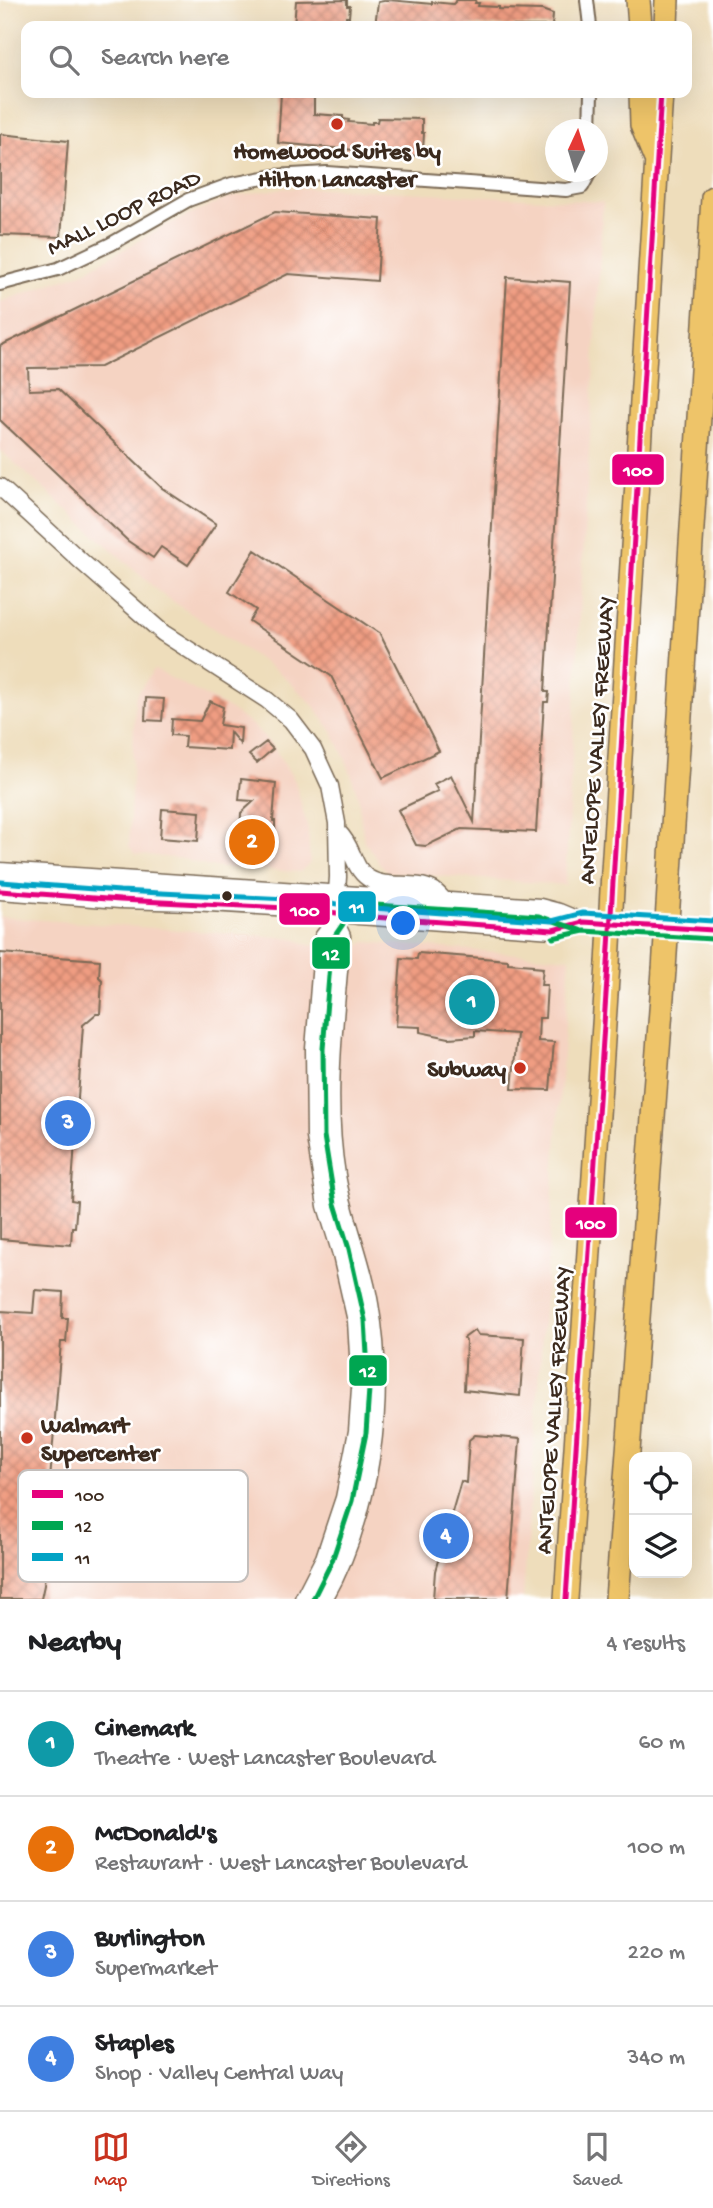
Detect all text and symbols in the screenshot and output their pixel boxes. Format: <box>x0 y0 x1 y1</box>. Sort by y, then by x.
search box <box>21 21 692 98</box>
icon: search <box>45 41 83 79</box>
text: Search here <box>101 44 229 75</box>
marker: Homewood Suites by Hilton Lancaster <box>329 116 345 132</box>
north arrow <box>545 119 608 182</box>
place label: Homewood Suites by Hilton Lancaster <box>233 139 441 196</box>
street label: MALL LOOP ROAD <box>43 164 206 264</box>
line badge: 100 <box>611 453 665 486</box>
text: 100 <box>622 461 653 484</box>
street label: ANTELOPE VALLEY FREEWAY <box>574 595 623 885</box>
pin: 2 <box>229 816 275 868</box>
unlabelled marker <box>220 889 234 903</box>
line badge: 11 <box>337 890 377 923</box>
line badge: 100 <box>278 892 331 926</box>
text: 11 <box>348 898 365 921</box>
text: 100 <box>289 901 320 924</box>
your location <box>386 906 420 940</box>
line badge: 12 <box>311 936 351 970</box>
text: 12 <box>322 945 340 968</box>
pin: 1 <box>449 976 495 1028</box>
place label: Subway <box>427 1057 506 1086</box>
marker: Subway <box>512 1060 528 1076</box>
pin: 3 <box>45 1097 91 1149</box>
line badge: 100 <box>564 1206 618 1239</box>
text: 100 <box>575 1214 606 1237</box>
street label: ANTELOPE VALLEY FREEWAY <box>531 1265 580 1555</box>
line badge: 12 <box>348 1354 388 1387</box>
text: 12 <box>359 1362 377 1385</box>
place label: Walmart Supercenter <box>40 1413 161 1470</box>
marker: Walmart Supercenter <box>19 1430 35 1446</box>
map controls <box>629 1452 692 1578</box>
button: locate <box>629 1452 692 1515</box>
legend <box>18 1470 248 1582</box>
text: 100 <box>74 1486 104 1509</box>
pin: 4 <box>423 1510 469 1562</box>
button: layers <box>629 1515 692 1578</box>
text: 12 <box>74 1517 92 1540</box>
text: 11 <box>74 1549 90 1572</box>
text: Nearby <box>28 1627 121 1662</box>
text: 4 results <box>606 1631 685 1658</box>
text: Cinemark <box>95 1715 194 1746</box>
text: 1 <box>46 1730 56 1757</box>
text: 60 m <box>639 1730 685 1757</box>
text: Theatre · West Lancaster Boulevard <box>95 1746 435 1773</box>
text: McDonald's <box>95 1820 216 1851</box>
text: 2 <box>45 1835 57 1862</box>
text: 100 m <box>628 1835 685 1862</box>
text: Restaurant · West Lancaster Boulevard <box>95 1851 466 1878</box>
text: Burlington <box>95 1925 205 1956</box>
text: 3 <box>45 1940 57 1967</box>
text: 220 m <box>628 1940 685 1967</box>
text: Supermarket <box>95 1956 217 1983</box>
text: Staples <box>95 2030 174 2061</box>
text: 4 <box>46 2045 56 2072</box>
text: 340 m <box>627 2045 685 2072</box>
text: Shop · Valley Central Way <box>95 2061 343 2088</box>
tab: Map <box>92 2128 130 2193</box>
tab: Directions <box>313 2128 390 2193</box>
tab: Saved <box>573 2128 621 2193</box>

